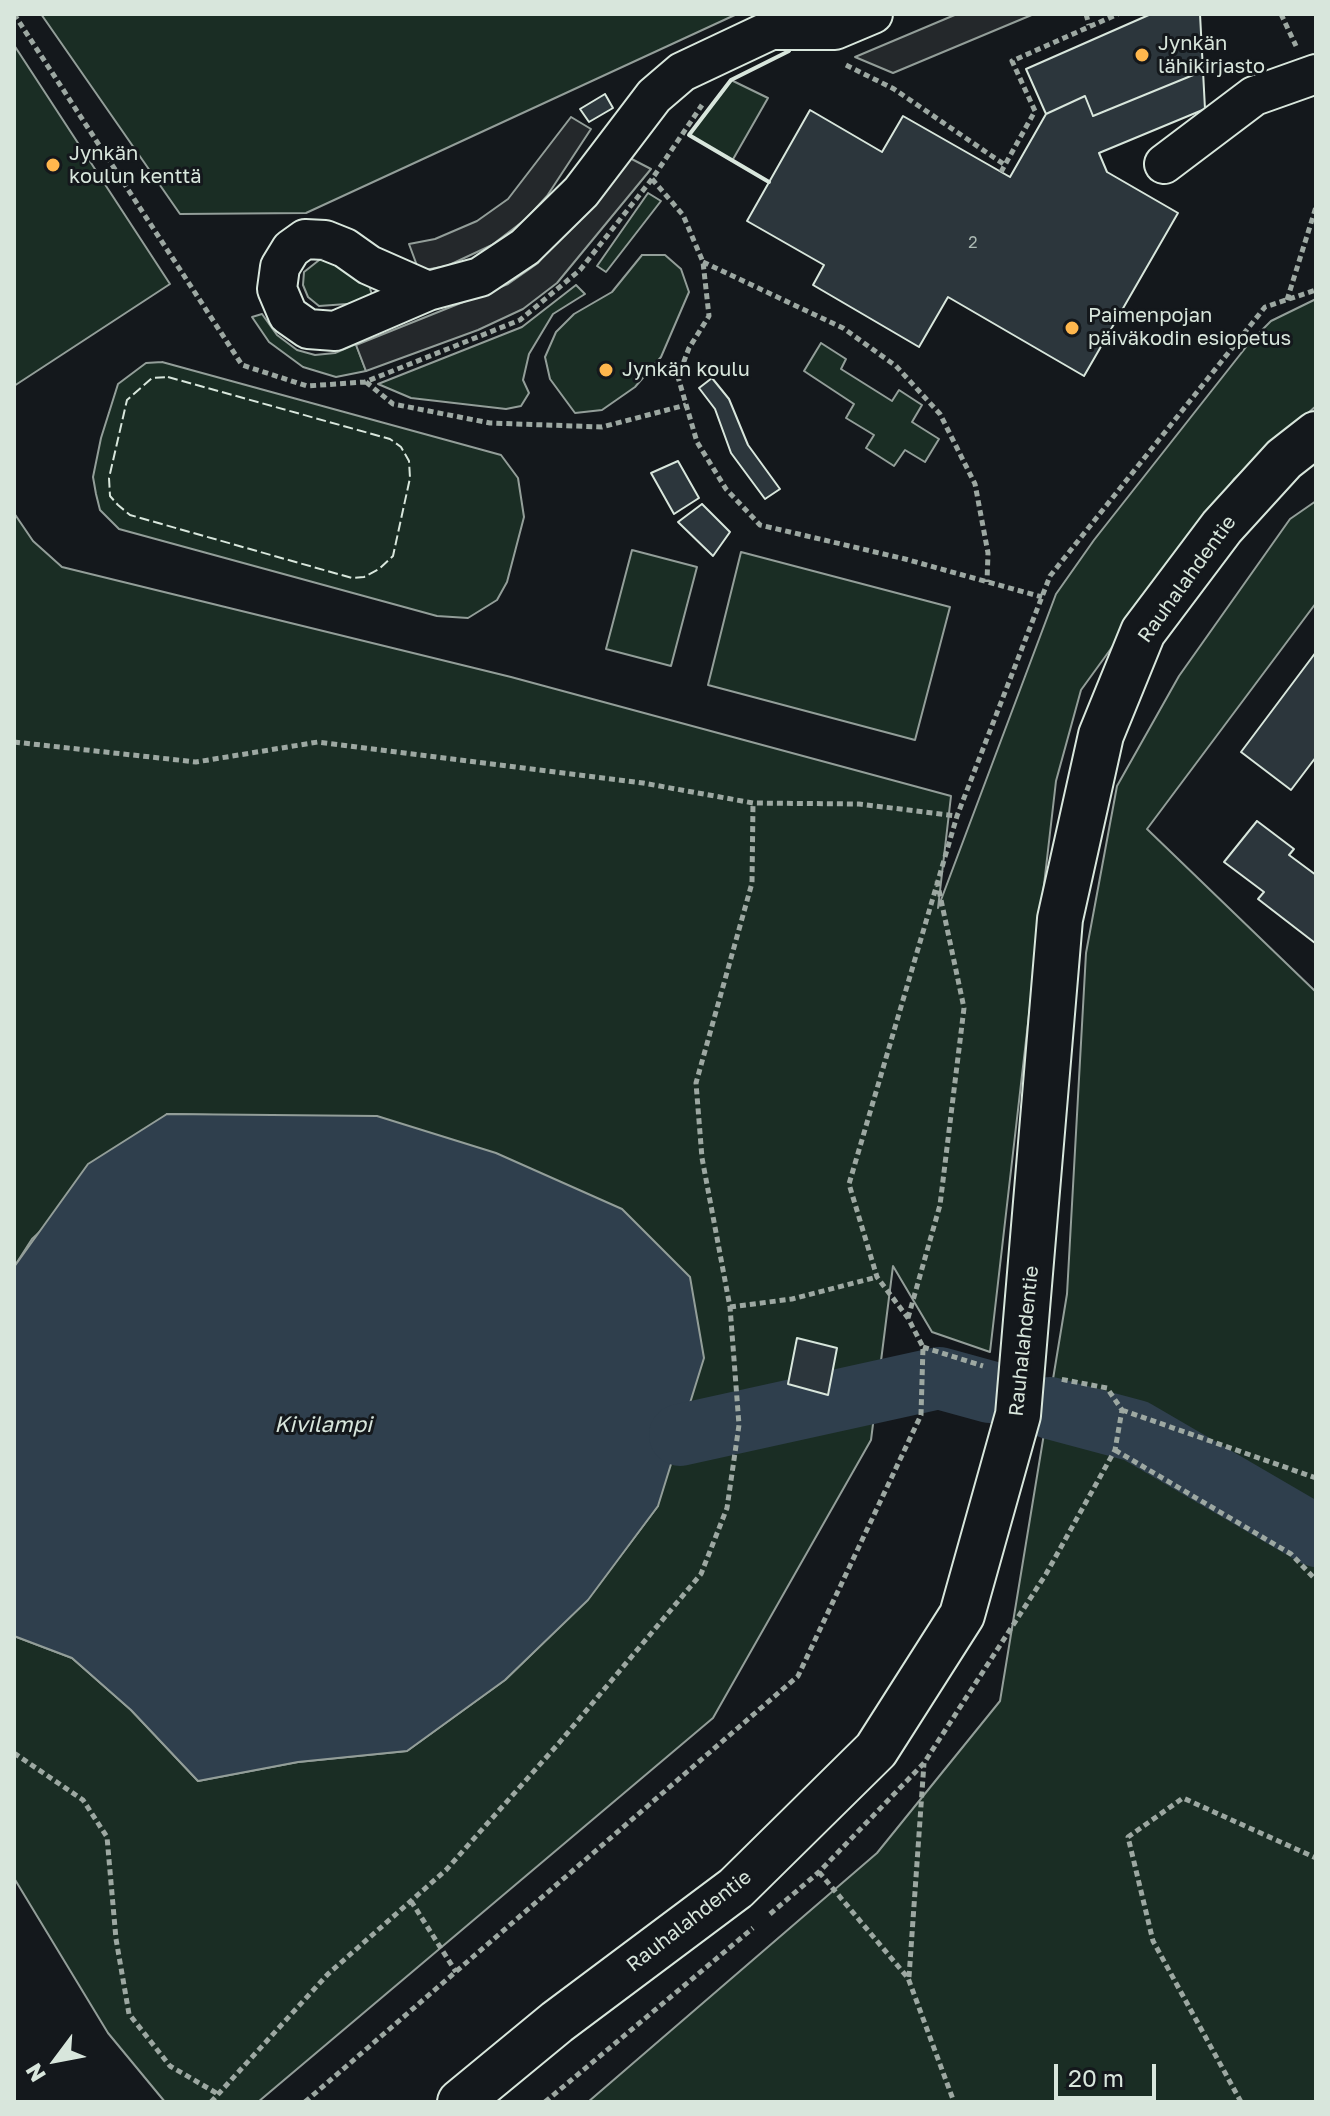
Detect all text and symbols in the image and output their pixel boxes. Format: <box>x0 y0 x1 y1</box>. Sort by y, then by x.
place label: Jynkän lähikirjasto <box>1158 32 1265 79</box>
marker: Jynkän lähikirjasto <box>1133 46 1151 64</box>
place label: Jynkän koulun kenttä <box>69 142 201 189</box>
marker: Jynkän koulun kenttä <box>44 156 62 174</box>
house number: 2 <box>968 233 978 253</box>
place label: Paimenpojan päiväkodin esiopetus <box>1088 304 1291 351</box>
marker: Paimenpojan päiväkodin esiopetus <box>1063 319 1081 337</box>
place label: Jynkän koulu <box>622 358 750 382</box>
marker: Jynkän koulu <box>597 361 615 379</box>
street label: Rauhalahdentie <box>1133 511 1241 647</box>
street label: Rauhalahdentie <box>1004 1264 1044 1418</box>
water label: Kivilampi <box>274 1412 372 1438</box>
street label: Rauhalahdentie <box>622 1865 756 1977</box>
north arrow <box>16 2020 96 2100</box>
scale bar <box>1058 2048 1160 2098</box>
text: N <box>19 2059 51 2087</box>
text: 20 m <box>1068 2063 1124 2092</box>

